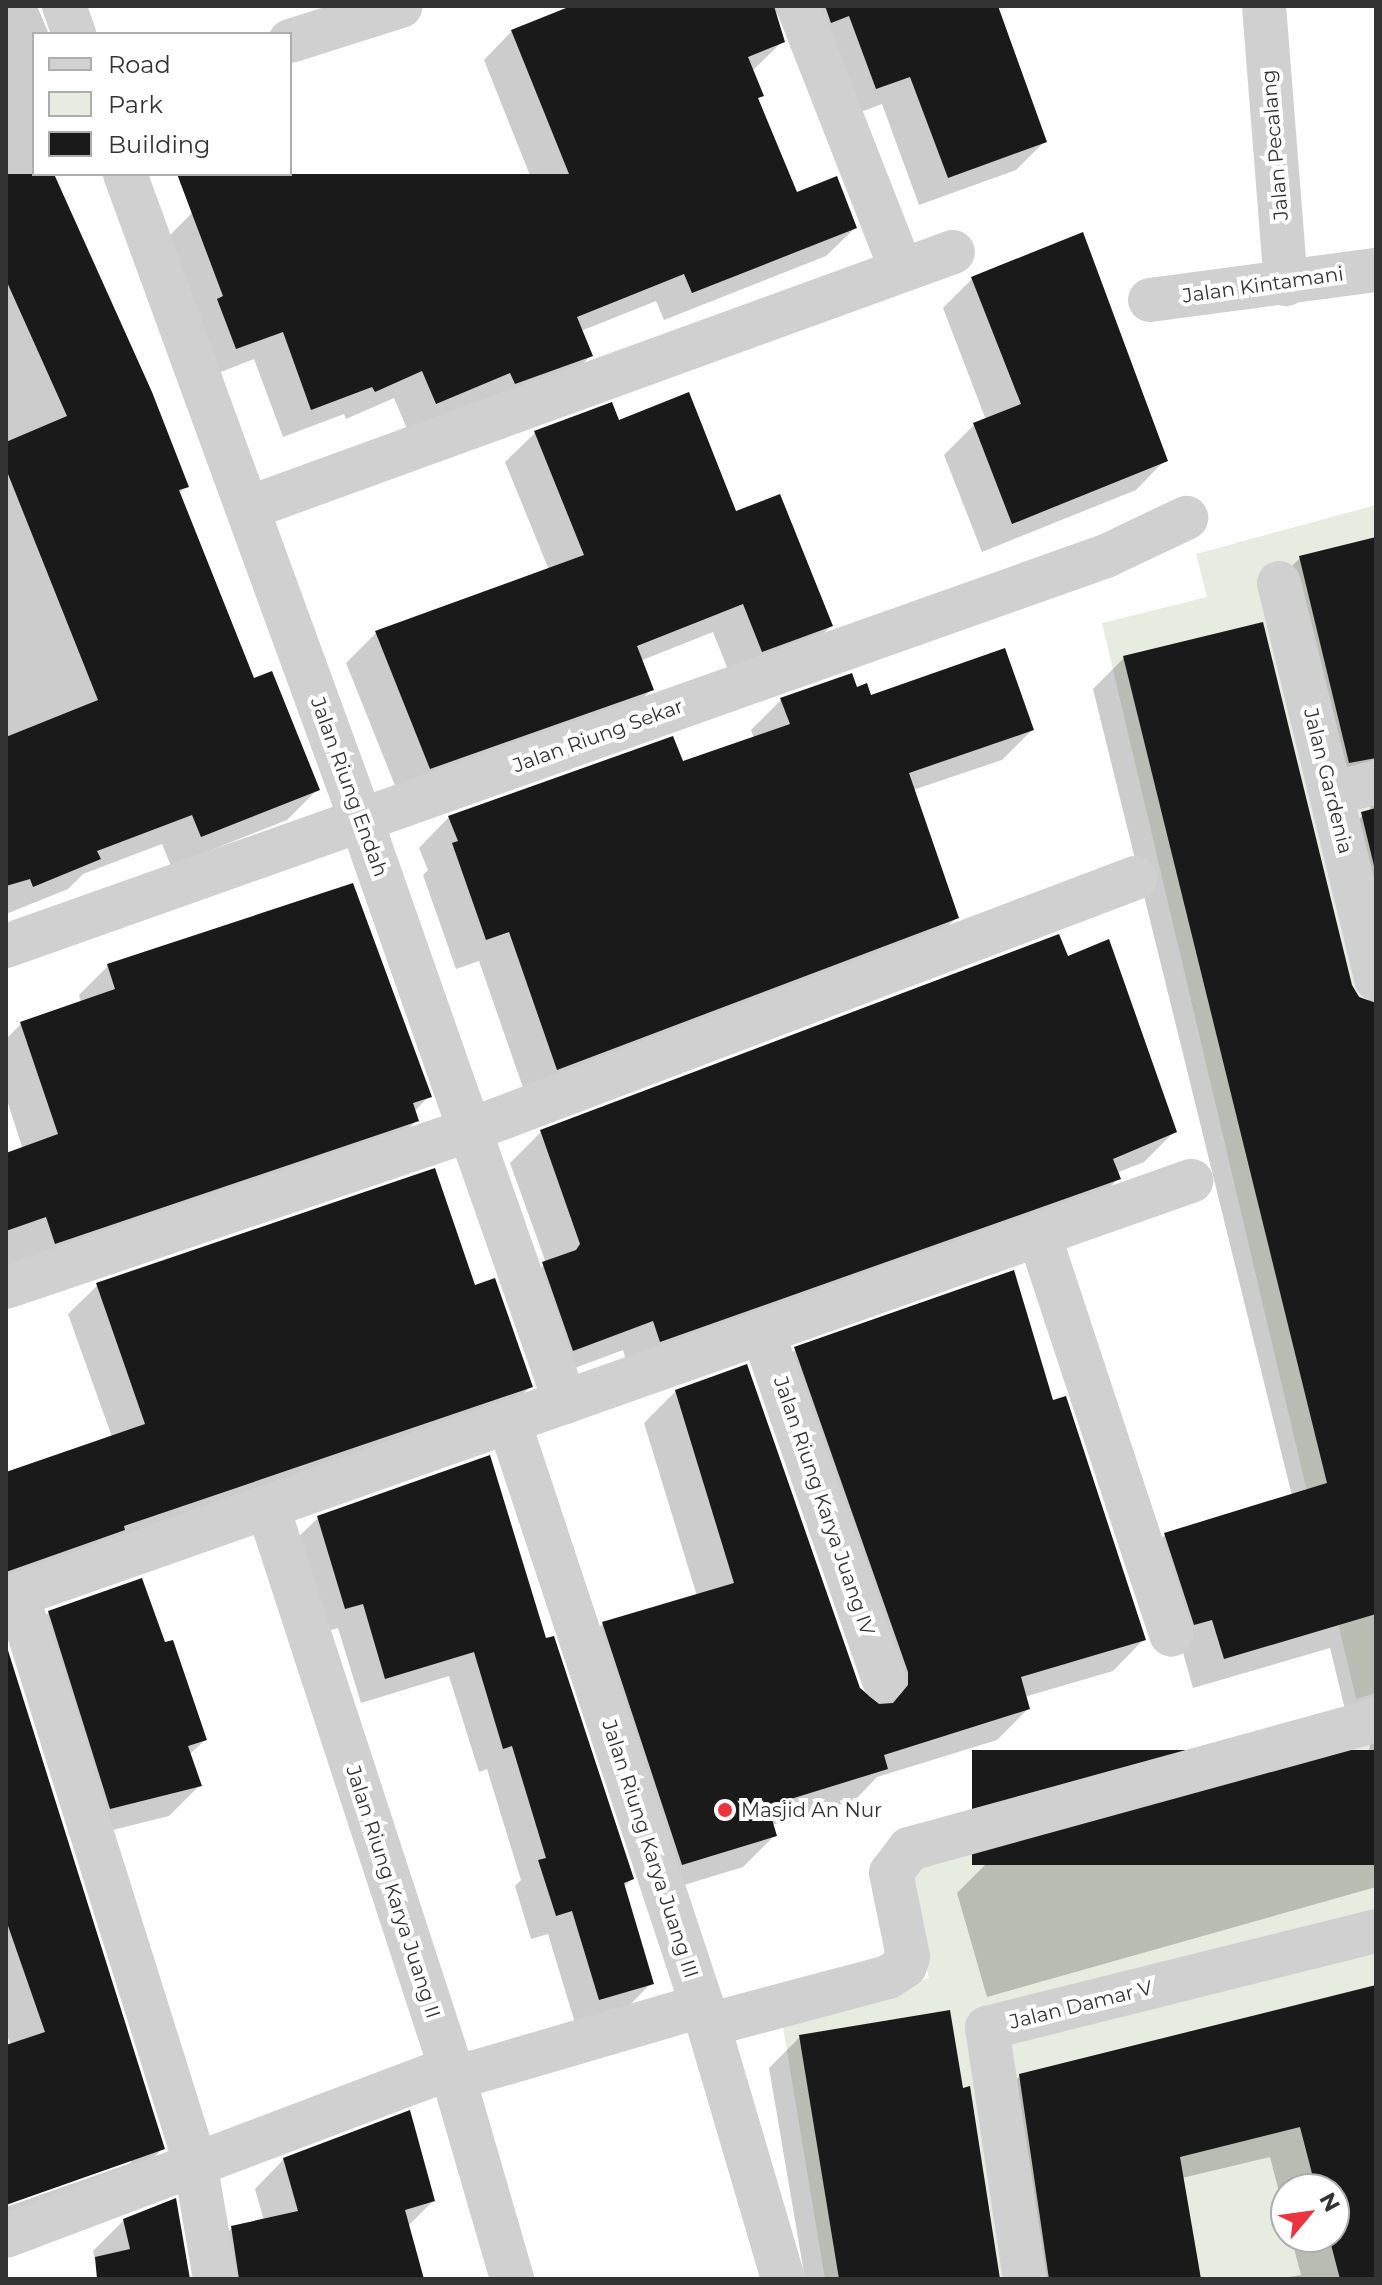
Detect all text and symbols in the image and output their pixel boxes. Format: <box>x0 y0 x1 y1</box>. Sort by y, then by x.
legend <box>32 32 292 176</box>
text: Road <box>108 50 171 79</box>
street label: Jalan Pecalang <box>1256 69 1294 221</box>
text: Park <box>108 90 163 119</box>
text: Building <box>108 130 211 159</box>
street label: Jalan Kintamani <box>1181 262 1345 308</box>
street label: Jalan Riung Endah <box>305 694 393 880</box>
street label: Jalan Riung Sekar <box>510 694 686 778</box>
street label: Jalan Gardenia <box>1298 706 1358 856</box>
street label: Jalan Riung Karya Juang IV <box>768 1373 880 1639</box>
street label: Jalan Riung Karya Juang III <box>597 1717 703 1981</box>
street label: Jalan Riung Karya Juang II <box>341 1763 445 2021</box>
place label: Masjid An Nur <box>741 1798 882 1822</box>
marker: Masjid An Nur <box>716 1801 734 1819</box>
street label: Jalan Damar V <box>1007 1976 1155 2034</box>
north arrow <box>1270 2173 1350 2253</box>
text: N <box>1314 2188 1346 2216</box>

